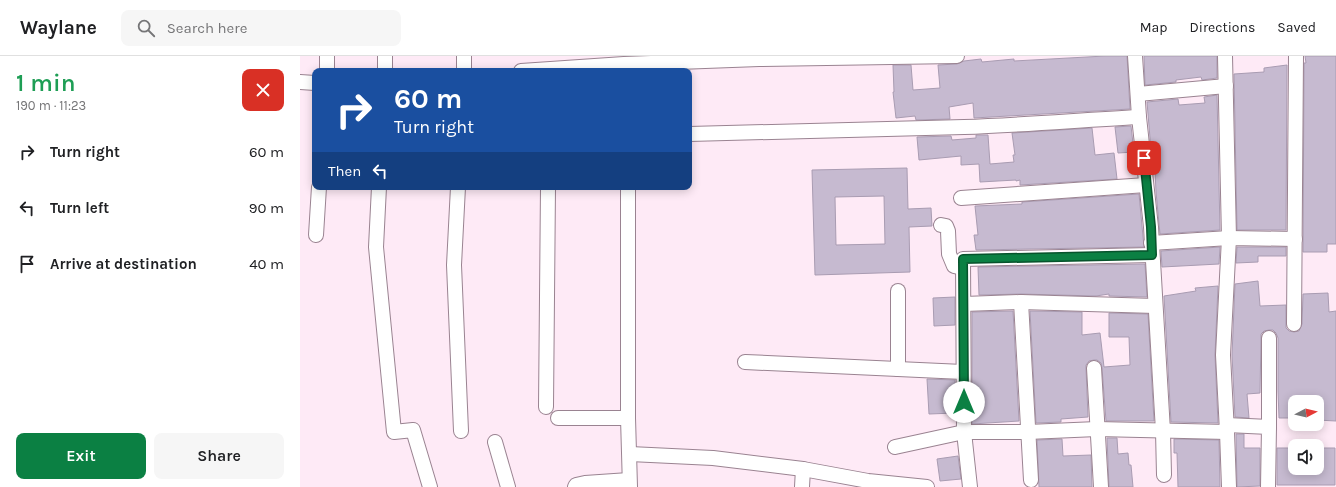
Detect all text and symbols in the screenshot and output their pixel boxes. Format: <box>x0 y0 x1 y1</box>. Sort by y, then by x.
search box <box>121 10 401 46</box>
text: Waylane <box>20 17 97 39</box>
icon: search <box>135 17 157 39</box>
text: Search here <box>167 19 247 37</box>
text: Map <box>1140 19 1168 36</box>
text: Directions <box>1190 19 1255 36</box>
text: Saved <box>1277 19 1316 36</box>
text: 1 min <box>16 69 76 97</box>
button: close <box>242 69 284 111</box>
text: 60 m <box>394 82 462 115</box>
icon: right <box>328 84 380 136</box>
text: 190 m · 11:23 <box>16 98 86 113</box>
text: Turn right <box>394 116 474 138</box>
icon: right <box>16 141 38 163</box>
pin <box>1127 141 1161 175</box>
text: Turn right <box>50 143 120 161</box>
text: 60 m <box>249 143 284 161</box>
icon: arrive <box>1133 147 1155 169</box>
icon: left <box>369 160 391 182</box>
text: Then <box>328 162 361 180</box>
icon: left <box>16 197 38 219</box>
text: Turn left <box>50 199 109 217</box>
text: 90 m <box>249 199 284 217</box>
icon: arrive <box>16 253 38 275</box>
text: Arrive at destination <box>50 255 197 273</box>
text: 40 m <box>249 255 284 273</box>
position arrow <box>943 381 985 423</box>
north arrow <box>1288 395 1324 431</box>
map controls <box>1288 395 1324 475</box>
button: Exit <box>16 433 146 479</box>
button: Share <box>154 433 284 479</box>
button: sound <box>1288 439 1324 475</box>

